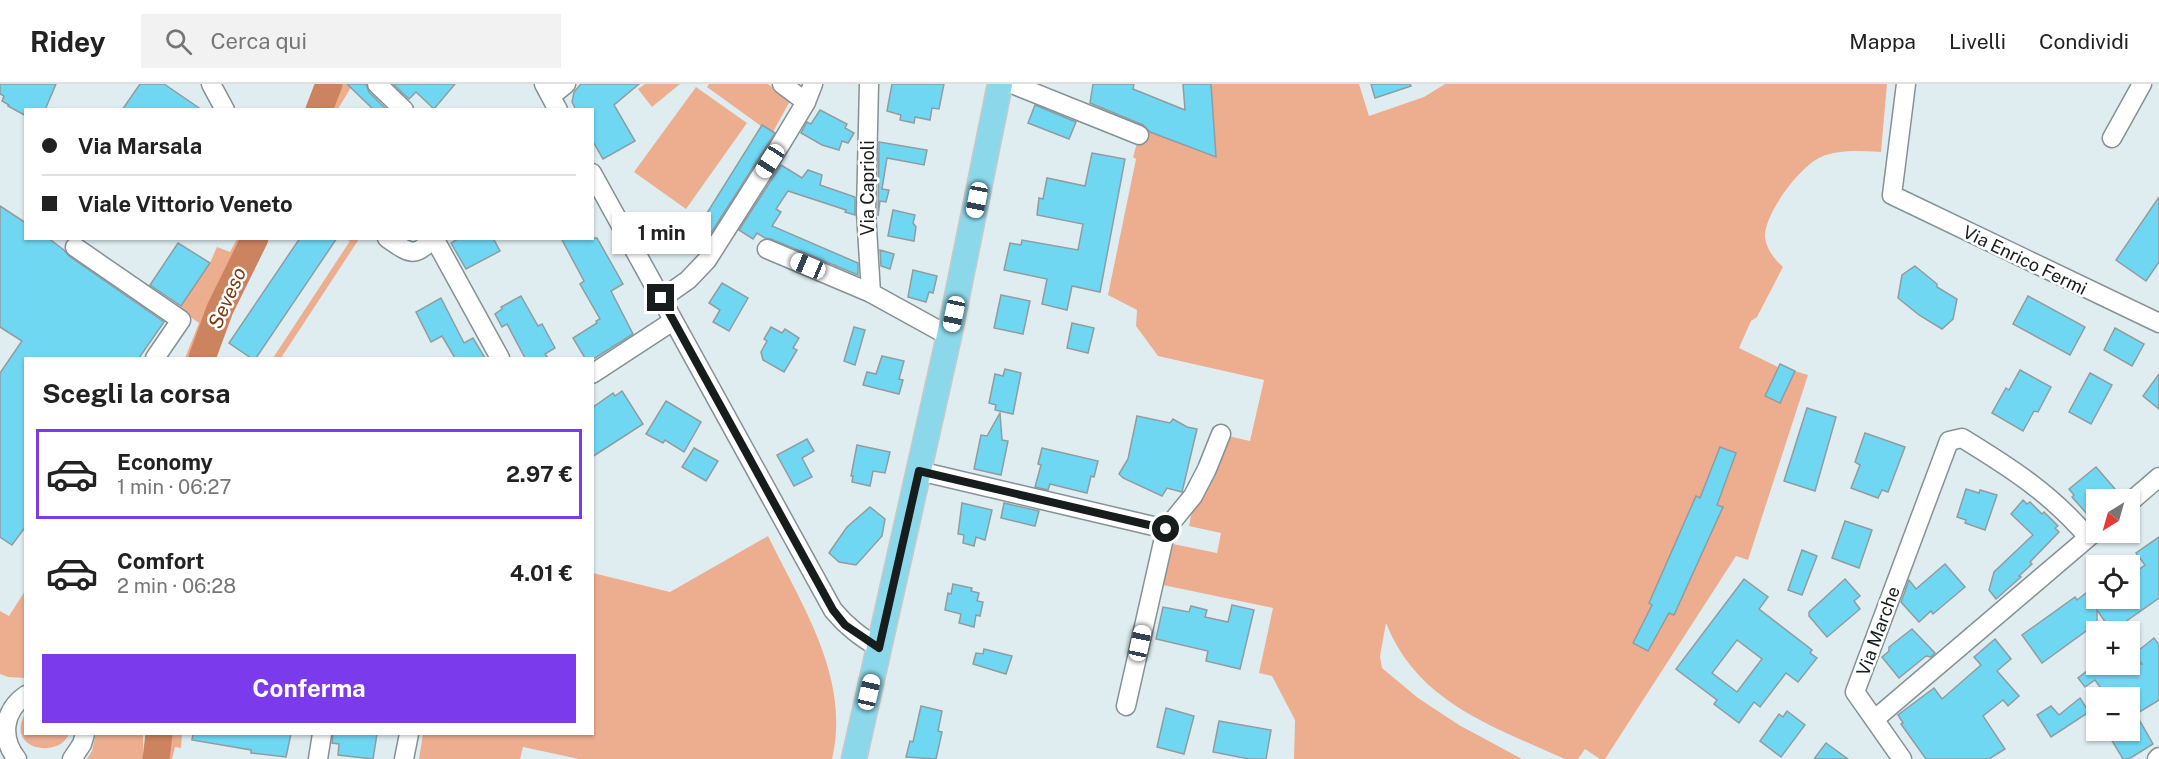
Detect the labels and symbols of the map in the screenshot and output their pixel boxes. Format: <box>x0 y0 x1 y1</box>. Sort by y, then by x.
street label: Via Caprioli <box>857 140 878 236</box>
car <box>753 141 787 181</box>
car <box>965 181 989 219</box>
callout: 1 min <box>612 211 710 253</box>
street label: Via Enrico Fermi <box>1959 221 2091 299</box>
car <box>788 251 828 281</box>
water label: Seveso <box>203 263 251 332</box>
route end <box>647 284 674 311</box>
car <box>941 295 967 333</box>
north arrow <box>2086 489 2140 543</box>
route start <box>1152 515 1179 542</box>
street label: Via Marche <box>1852 583 1904 679</box>
car <box>1127 624 1153 662</box>
car <box>856 672 882 712</box>

